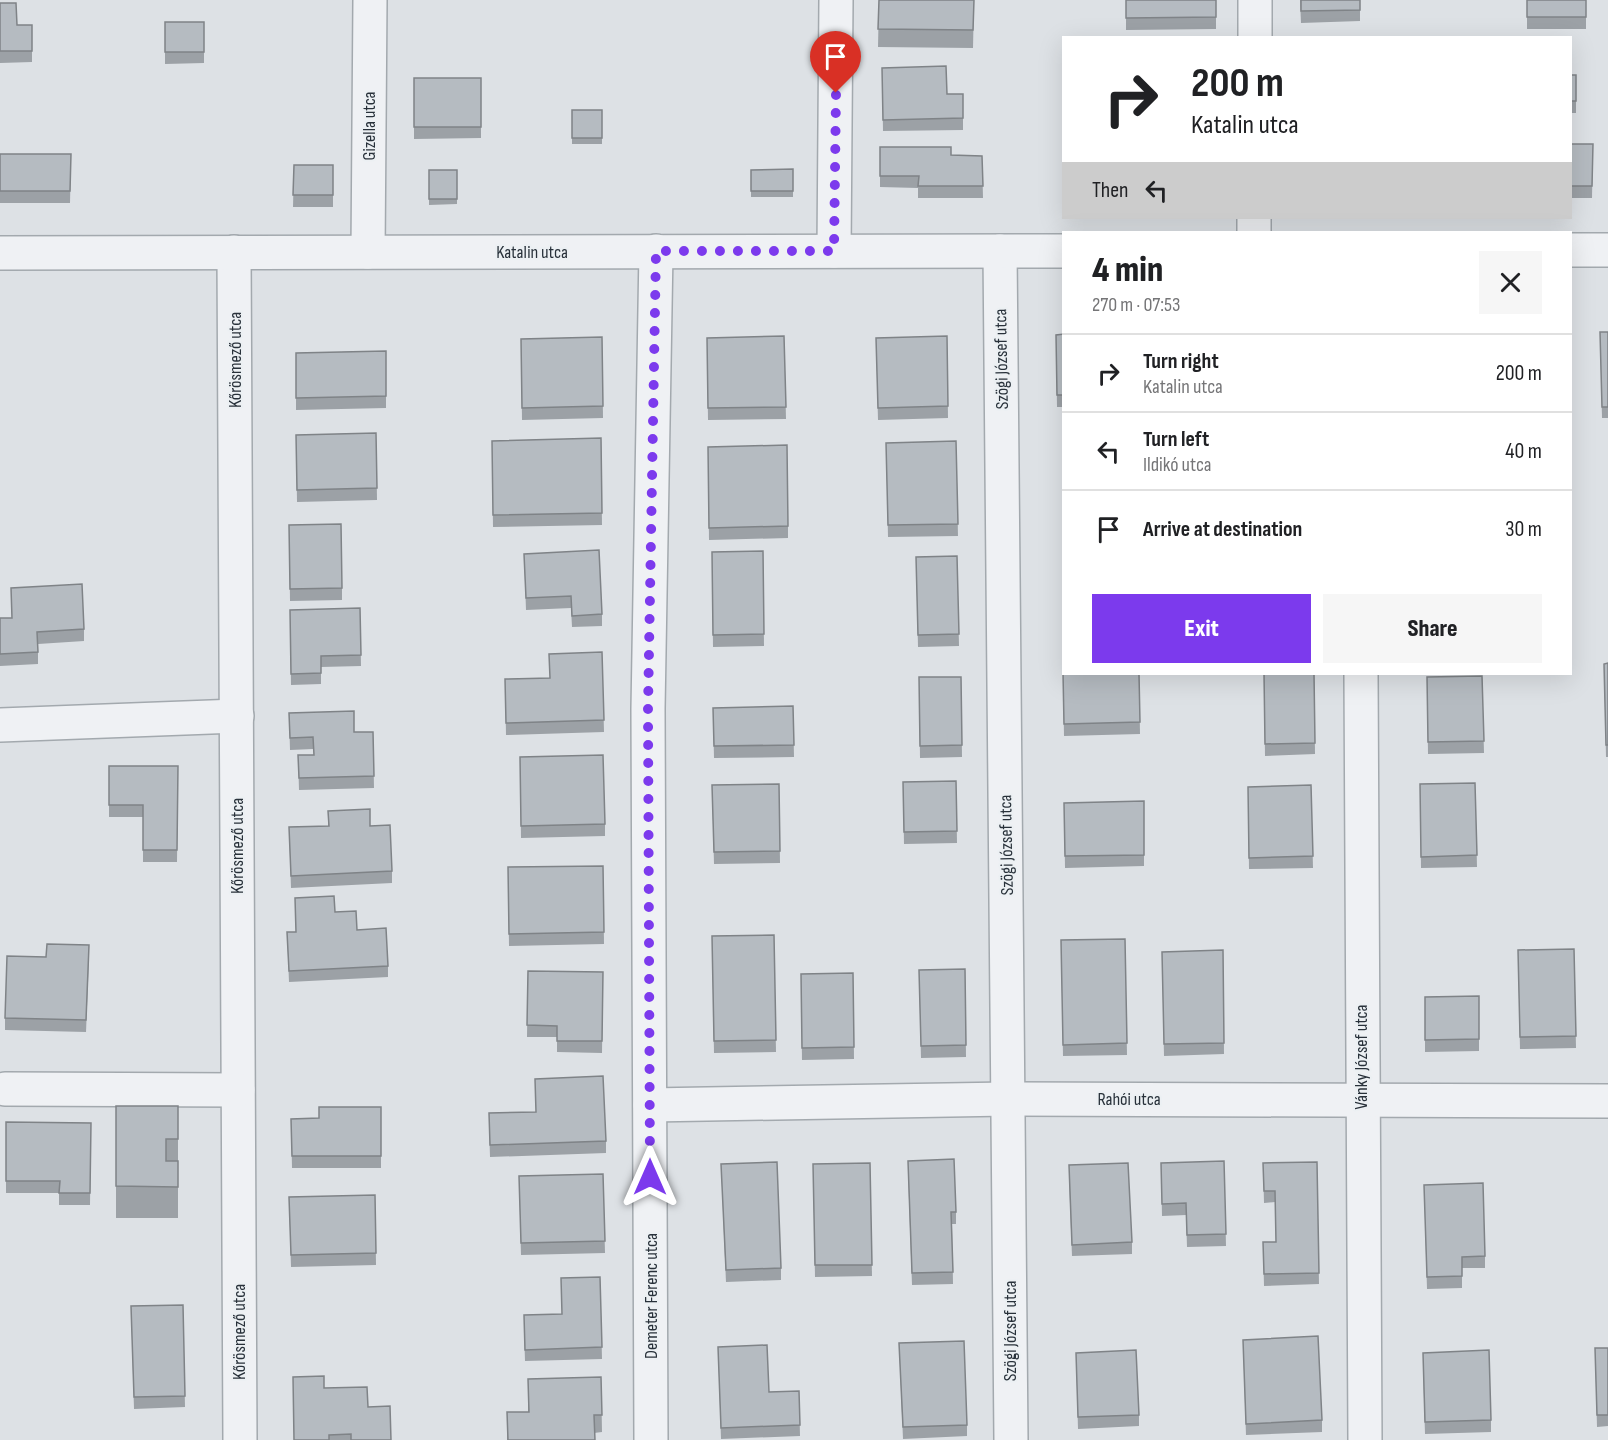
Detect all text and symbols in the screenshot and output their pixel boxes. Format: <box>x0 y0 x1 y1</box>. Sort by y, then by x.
pin <box>810 31 861 93</box>
icon: arrive <box>819 40 852 73</box>
text: 200 m <box>1191 58 1284 109</box>
icon: right <box>1092 60 1170 138</box>
street label: Gizella utca <box>359 91 380 161</box>
text: Katalin utca <box>1191 109 1299 141</box>
icon: left <box>1140 174 1173 207</box>
text: Then <box>1092 177 1128 204</box>
street label: Katalin utca <box>496 242 568 263</box>
text: 4 min <box>1092 249 1163 292</box>
button: close <box>1479 251 1542 314</box>
text: 270 m · 07:53 <box>1092 293 1180 317</box>
street label: Szögi József utca <box>990 308 1013 410</box>
street label: Kőrösmező utca <box>225 312 246 408</box>
text: Turn right <box>1143 348 1219 375</box>
icon: right <box>1092 357 1125 390</box>
text: 200 m <box>1496 360 1542 387</box>
text: Katalin utca <box>1143 375 1223 399</box>
text: Turn left <box>1143 426 1209 453</box>
icon: left <box>1092 435 1125 468</box>
text: 40 m <box>1505 438 1542 465</box>
text: Ildikó utca <box>1143 453 1211 477</box>
icon: arrive <box>1092 513 1125 546</box>
text: Arrive at destination <box>1143 516 1302 543</box>
text: 30 m <box>1505 516 1542 543</box>
button: Exit <box>1092 594 1311 663</box>
button: Share <box>1323 594 1542 663</box>
street label: Szögi József utca <box>995 794 1018 896</box>
street label: Kőrösmező utca <box>227 798 248 894</box>
street label: Vánky József utca <box>1351 1005 1372 1109</box>
street label: Rahói utca <box>1097 1089 1161 1110</box>
position arrow <box>618 1145 682 1209</box>
street label: Demeter Ferenc utca <box>641 1233 662 1359</box>
street label: Szögi József utca <box>1000 1281 1021 1381</box>
street label: Kőrösmező utca <box>229 1284 250 1380</box>

